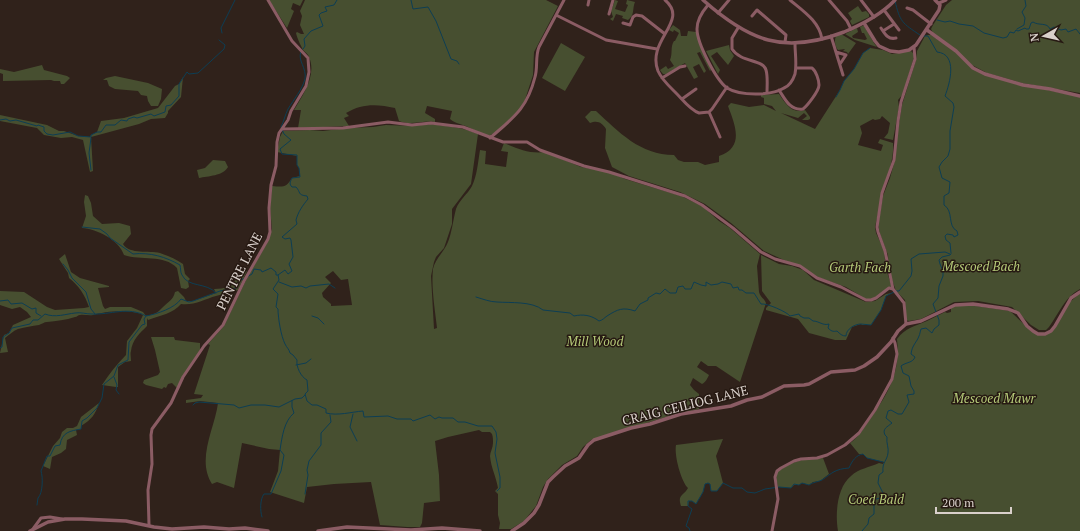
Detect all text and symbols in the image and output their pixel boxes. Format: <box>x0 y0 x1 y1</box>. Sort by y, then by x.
north arrow <box>1024 16 1064 56</box>
text: N <box>1026 32 1042 42</box>
street label: PENTRE LANE <box>212 229 266 313</box>
park label: Mescoed Bach <box>941 257 1020 275</box>
park label: Garth Fach <box>829 258 891 276</box>
park label: Mill Wood <box>566 332 624 350</box>
street label: CRAIG CEILIOG LANE <box>620 381 750 429</box>
park label: Mescoed Mawr <box>952 389 1036 407</box>
scale bar <box>936 489 1011 515</box>
park label: Coed Bald <box>848 490 905 508</box>
text: 200 m <box>942 495 975 510</box>

